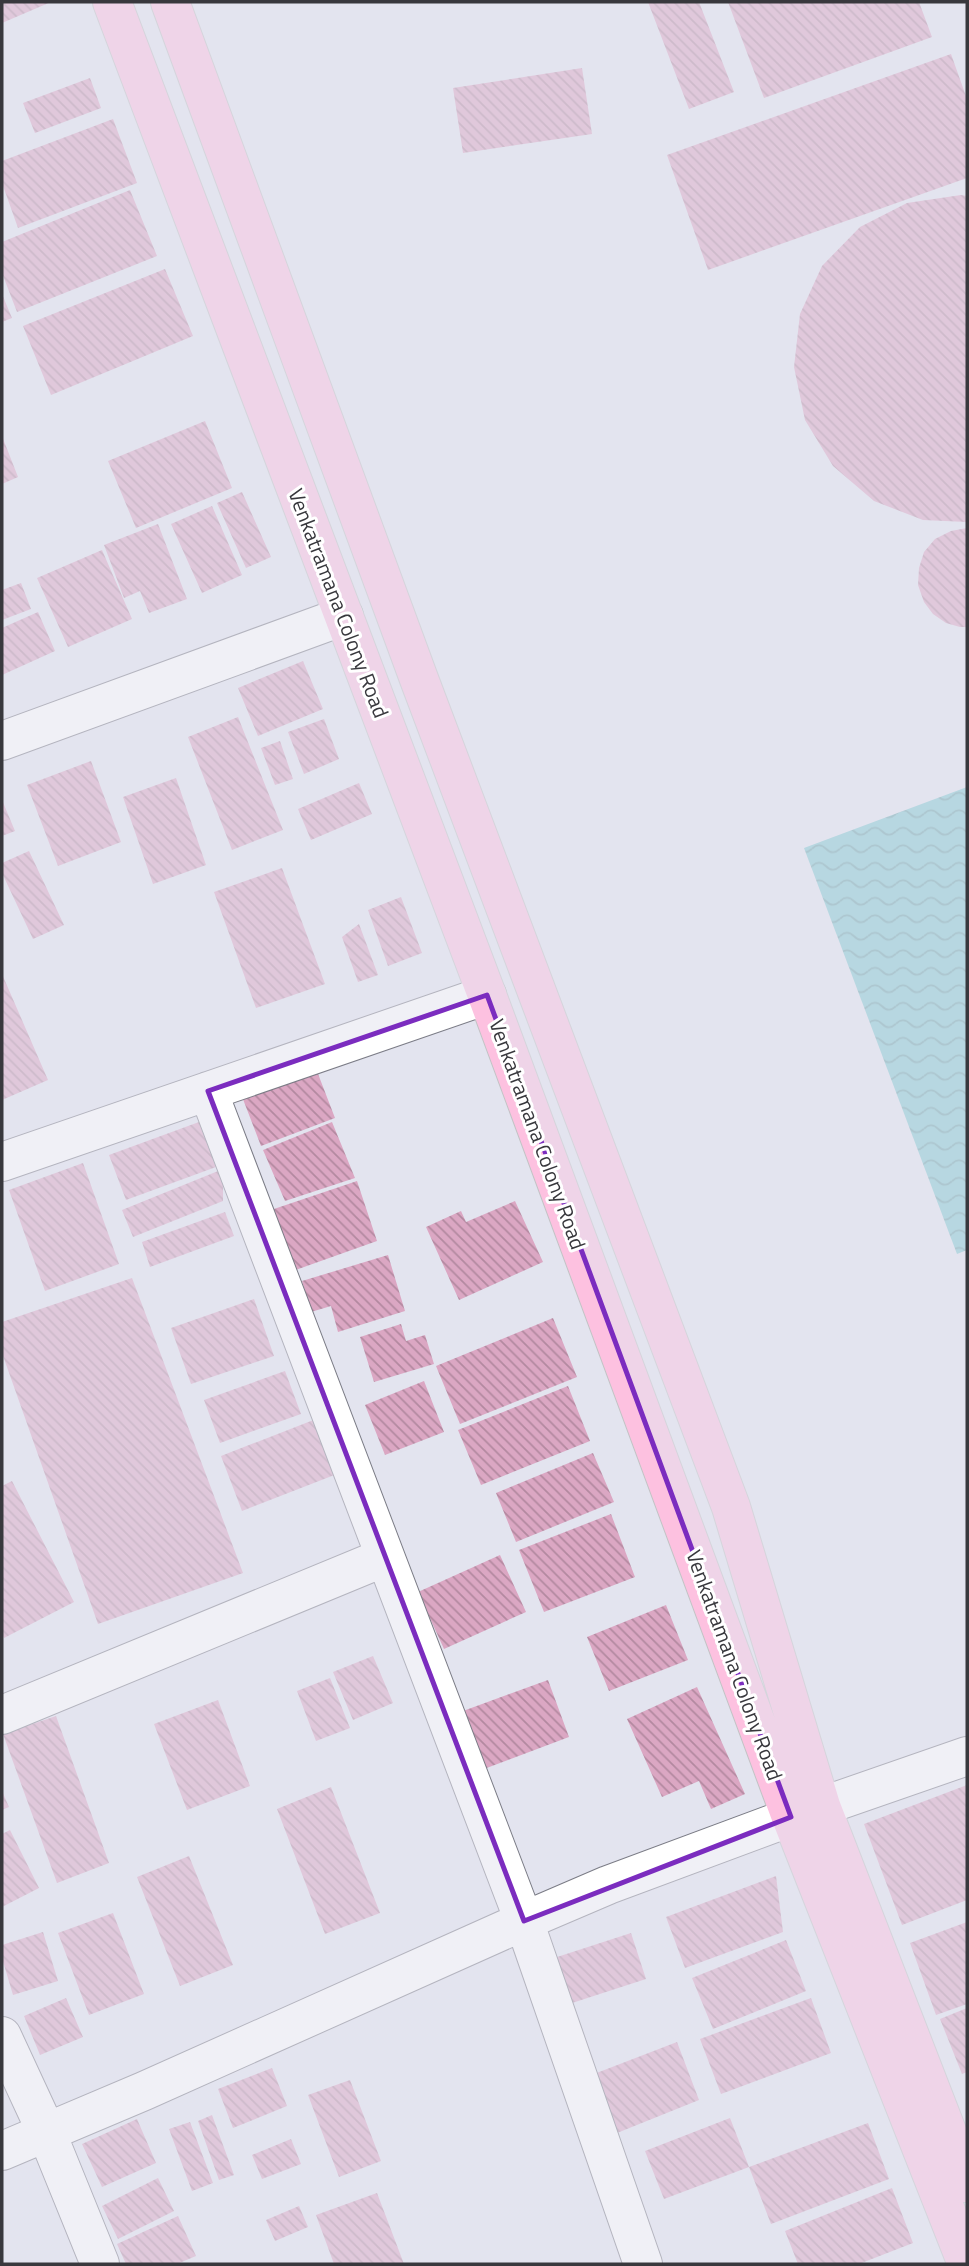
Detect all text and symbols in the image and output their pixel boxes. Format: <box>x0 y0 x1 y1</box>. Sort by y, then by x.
street label: Venkatramana Colony Road <box>280 484 398 722</box>
street label: Venkatramana Colony Road <box>481 1014 595 1254</box>
street label: Venkatramana Colony Road <box>678 1545 792 1785</box>

